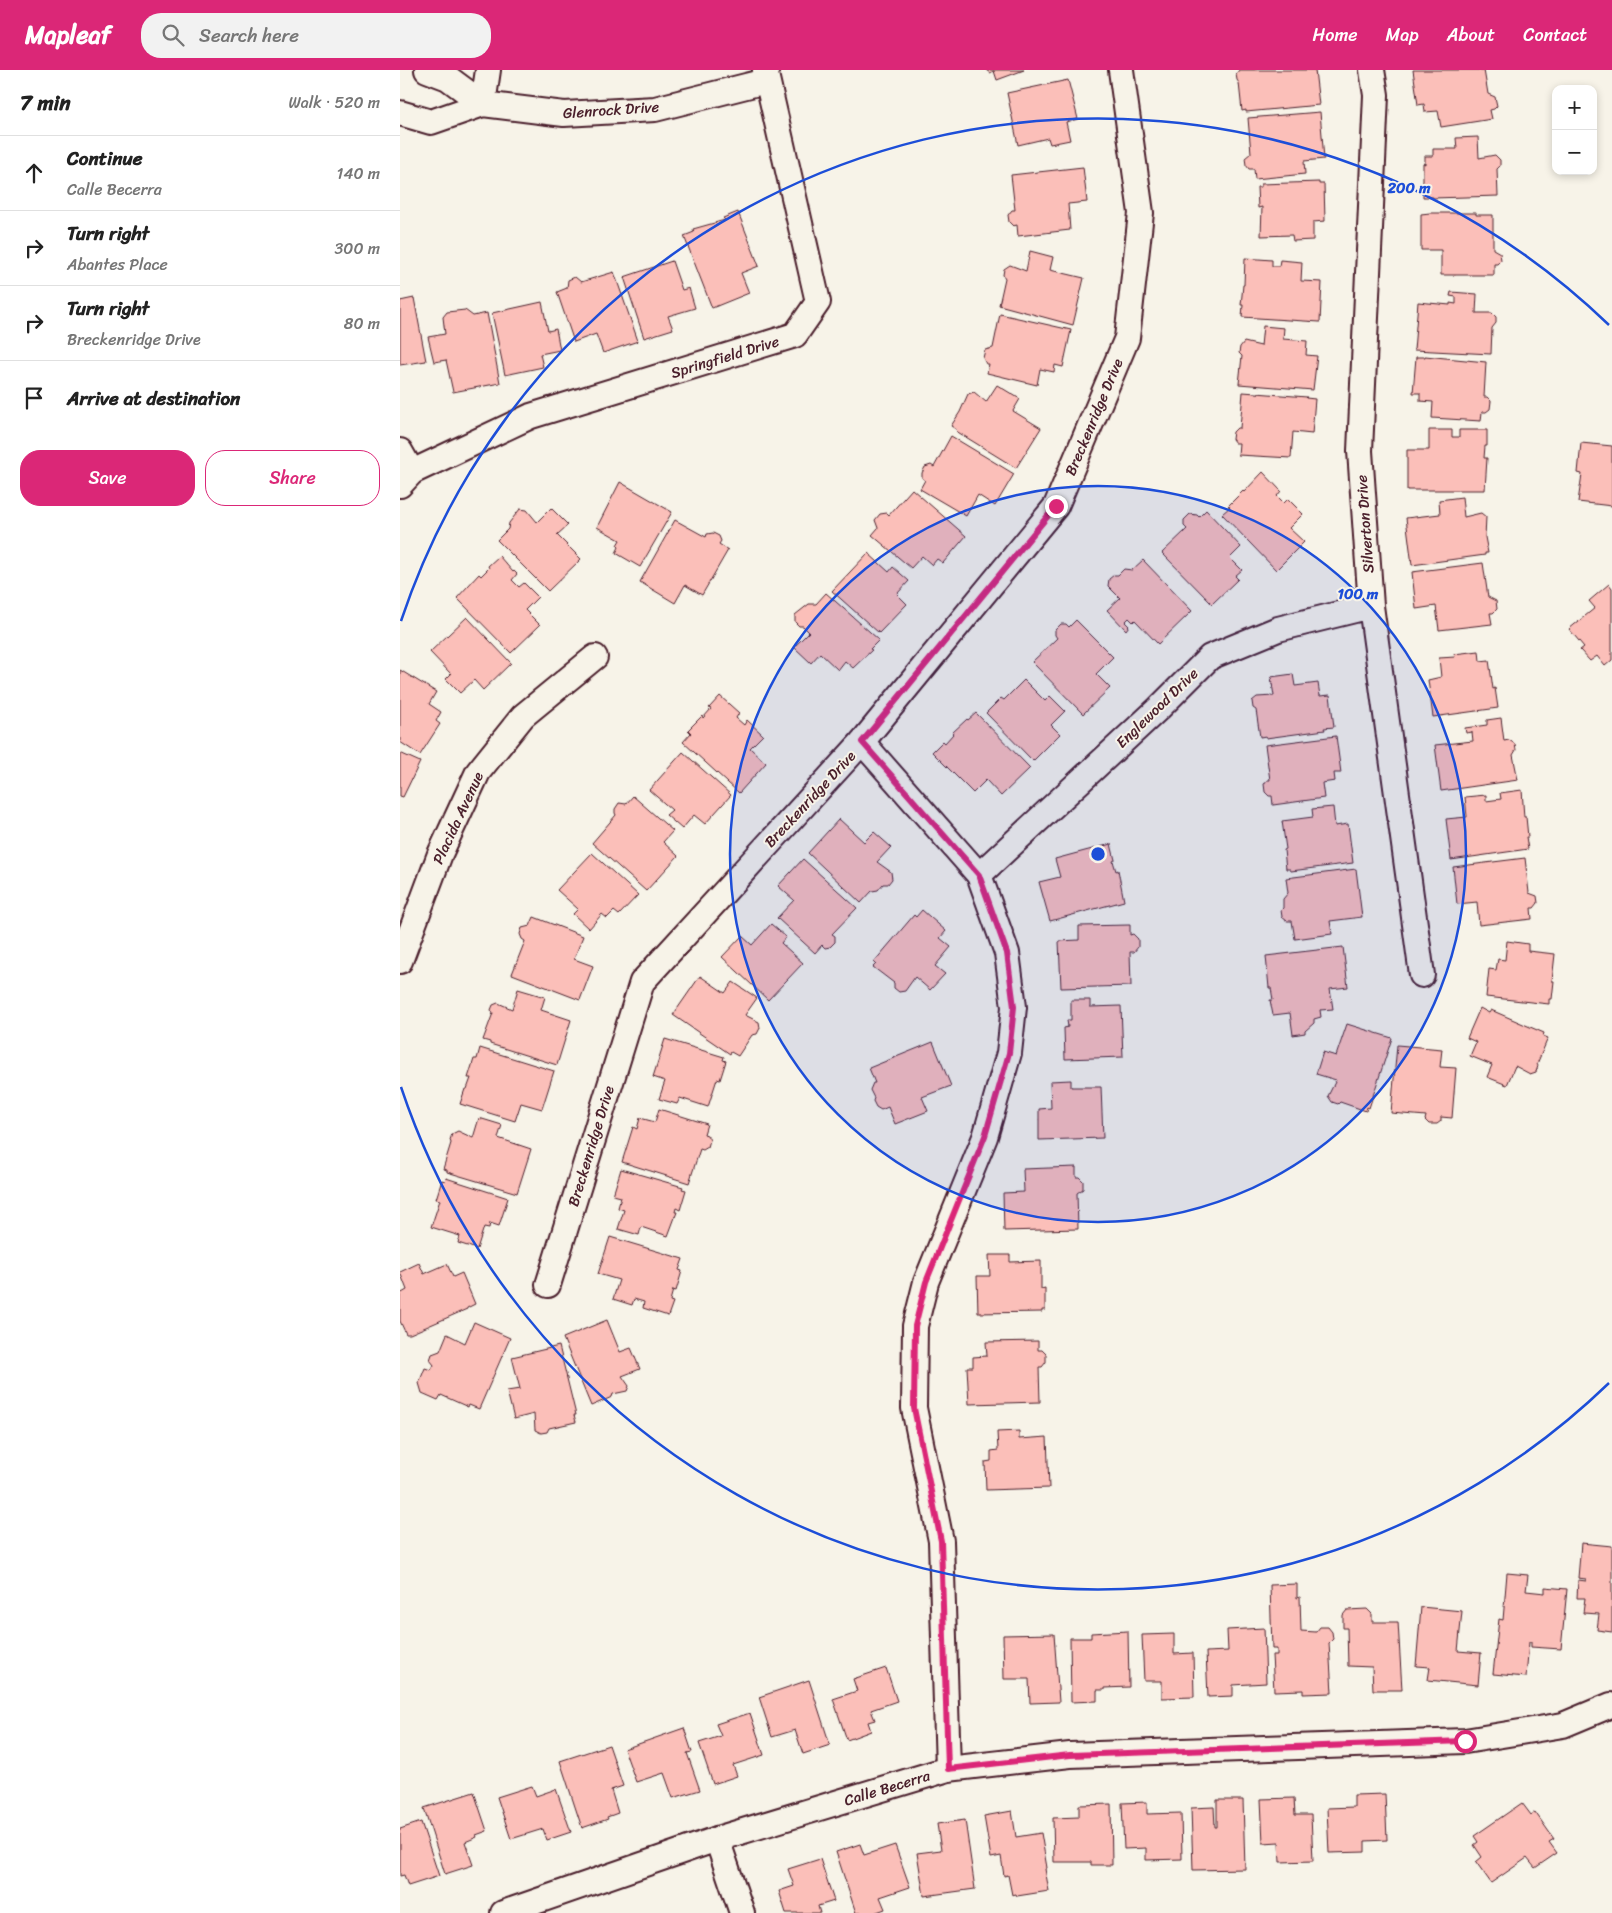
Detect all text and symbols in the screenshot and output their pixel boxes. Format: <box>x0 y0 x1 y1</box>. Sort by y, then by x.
search box <box>141 13 491 58</box>
text: Mapleaf <box>25 14 111 56</box>
text: Search here <box>199 19 299 52</box>
text: Home <box>1313 19 1358 51</box>
text: Map <box>1386 19 1419 51</box>
text: About <box>1447 19 1495 51</box>
text: Contact <box>1523 19 1587 51</box>
icon: search <box>159 21 187 49</box>
text: 7 min <box>20 84 71 122</box>
map controls <box>1552 85 1597 175</box>
button: + <box>1552 85 1597 130</box>
text: Walk · 520 m <box>288 88 380 117</box>
street label: Glenrock Drive <box>562 94 660 126</box>
button: − <box>1552 130 1597 175</box>
text: Continue <box>67 142 143 175</box>
icon: ahead <box>20 159 48 187</box>
text: 140 m <box>337 159 380 188</box>
text: Calle Becerra <box>67 175 162 204</box>
text: 200 m <box>1386 175 1431 201</box>
text: Turn right <box>67 217 149 250</box>
icon: right <box>20 234 48 262</box>
text: 300 m <box>335 234 380 263</box>
text: Abantes Place <box>67 250 168 279</box>
text: Turn right <box>67 292 149 325</box>
icon: right <box>20 309 48 337</box>
text: 80 m <box>344 309 380 338</box>
text: Breckenridge Drive <box>67 325 201 354</box>
street label: Springfield Drive <box>668 328 783 386</box>
street label: Breckenridge Drive <box>1058 354 1130 480</box>
text: Arrive at destination <box>67 382 240 415</box>
icon: arrive <box>20 384 48 412</box>
button: Save <box>20 450 195 506</box>
button: Share <box>205 450 380 506</box>
street label: Silverton Drive <box>1349 474 1381 574</box>
route end <box>1045 495 1068 518</box>
text: 100 m <box>1338 581 1379 607</box>
street label: Englewood Drive <box>1109 661 1205 755</box>
street label: Breckenridge Drive <box>758 744 862 854</box>
street label: Placida Avenue <box>425 767 491 869</box>
centre of rings <box>1089 845 1107 863</box>
street label: Breckenridge Drive <box>560 1082 622 1210</box>
route start <box>1454 1730 1477 1753</box>
street label: Calle Becerra <box>841 1762 934 1813</box>

